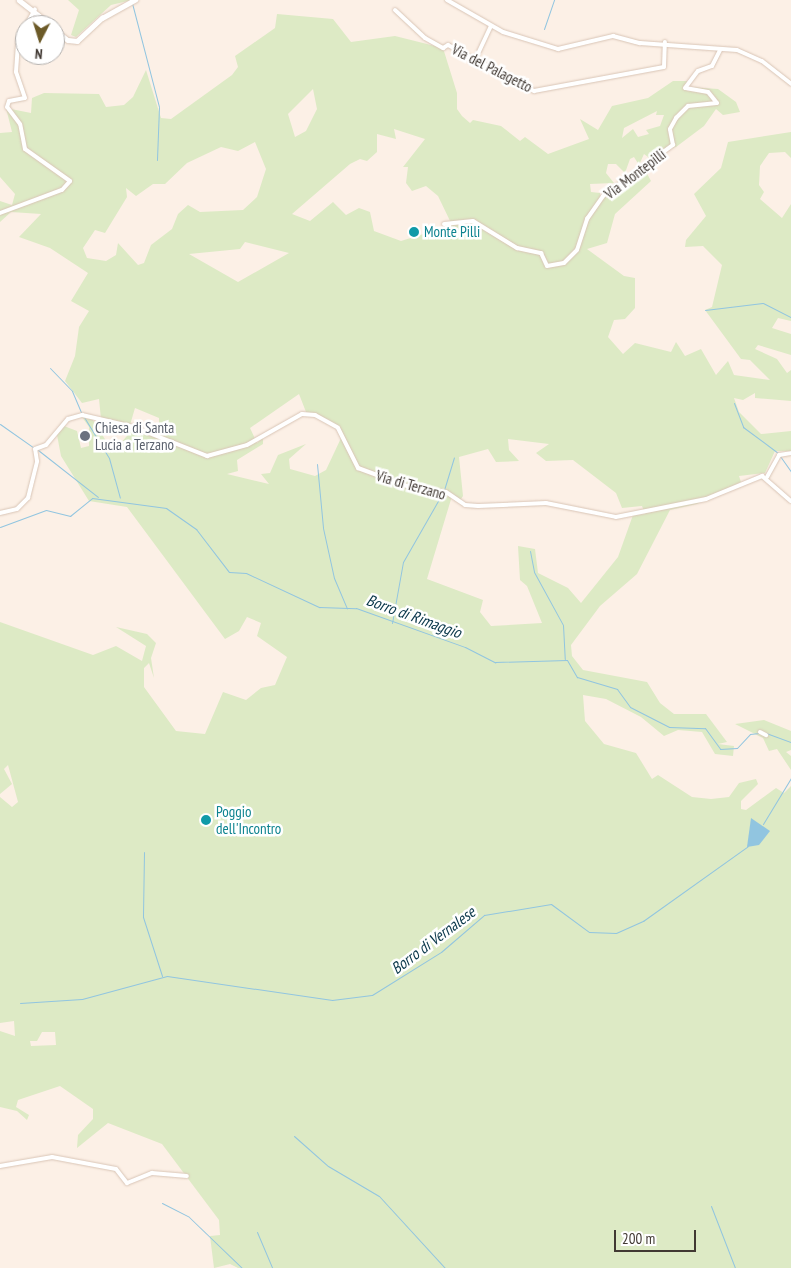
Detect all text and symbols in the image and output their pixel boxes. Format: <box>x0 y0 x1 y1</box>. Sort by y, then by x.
north arrow <box>15 15 65 65</box>
street label: Via del Palagetto <box>449 40 535 96</box>
text: N <box>34 45 43 63</box>
street label: Via Montepilli <box>601 145 669 203</box>
place label: Monte Pilli <box>424 223 480 241</box>
marker: Monte Pilli <box>408 226 420 238</box>
place label: Chiesa di Santa Lucia a Terzano <box>95 418 174 453</box>
marker: Chiesa di Santa Lucia a Terzano <box>79 430 91 442</box>
street label: Via di Terzano <box>374 466 448 504</box>
water label: Borro di Rimaggio <box>364 590 464 642</box>
place label: Poggio dell'Incontro <box>216 802 281 837</box>
marker: Poggio dell'Incontro <box>200 814 212 826</box>
water label: Borro di Vernalese <box>387 902 479 978</box>
scale bar <box>616 1220 698 1252</box>
text: 200 m <box>622 1229 655 1248</box>

